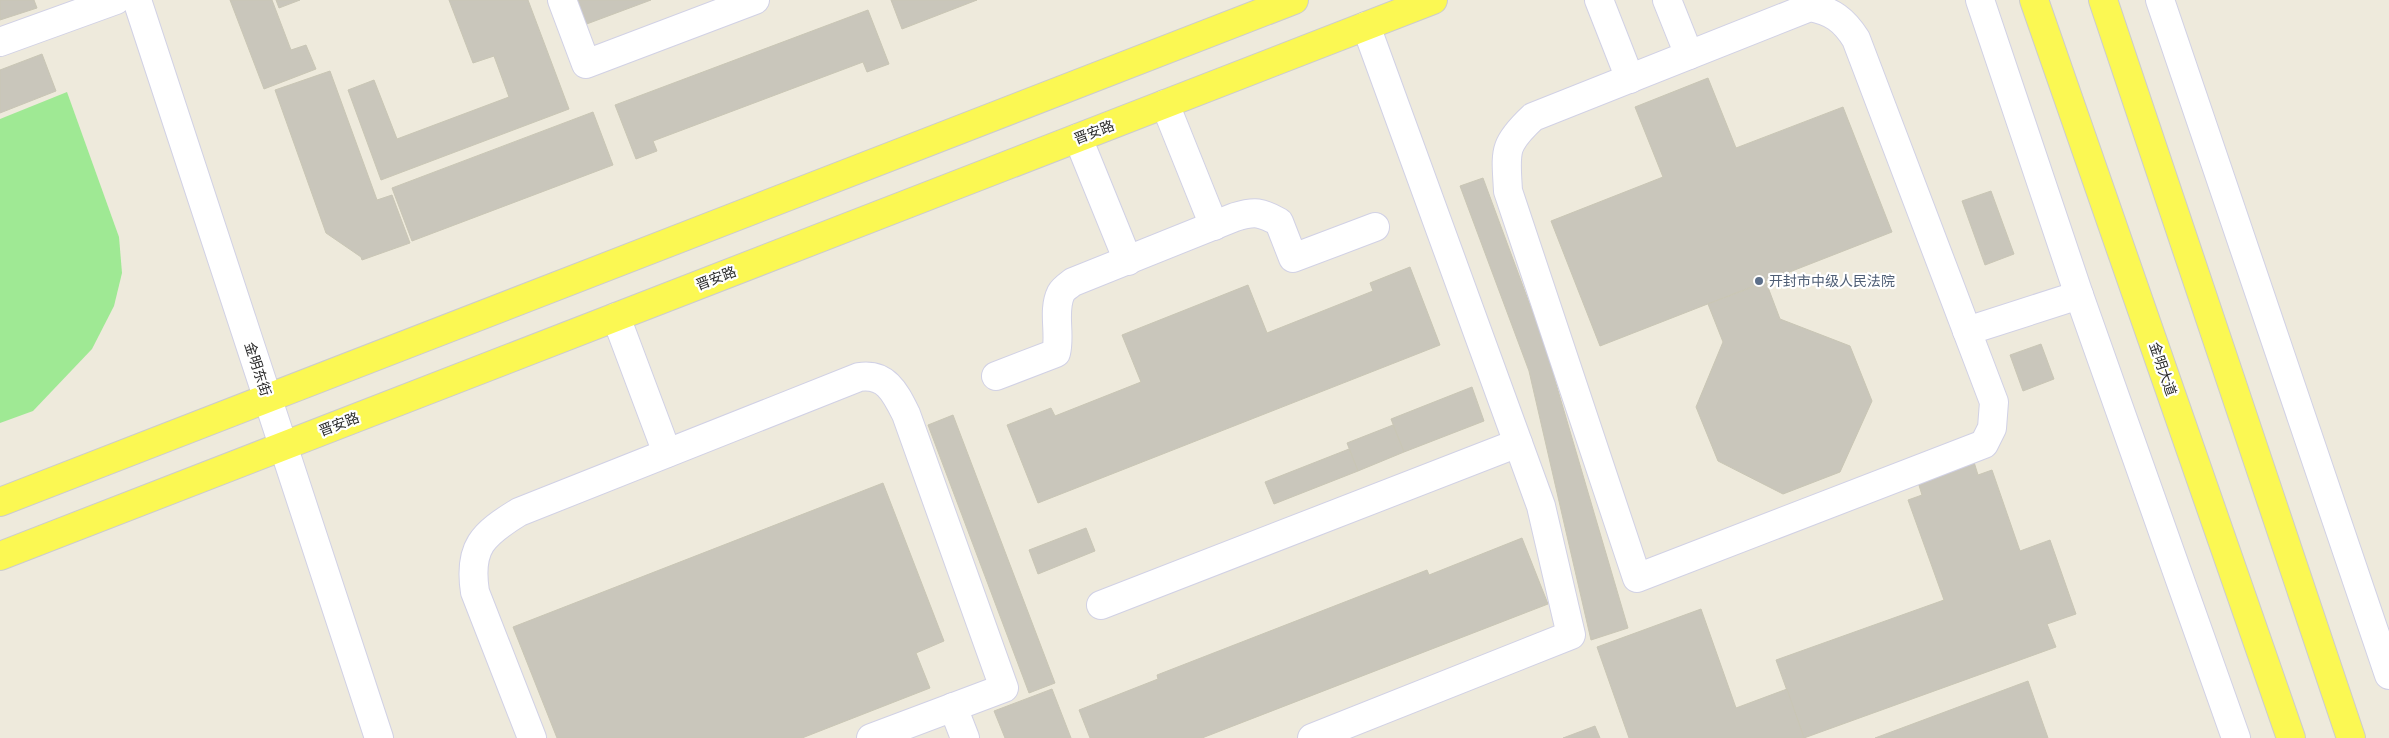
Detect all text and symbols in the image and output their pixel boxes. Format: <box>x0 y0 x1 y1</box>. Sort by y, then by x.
street label: 晋安路 <box>1071 116 1116 147</box>
street label: 晋安路 <box>693 262 738 293</box>
place label: 开封市中级人民法院 <box>1769 272 1895 289</box>
marker: 开封市中级人民法院 <box>1753 275 1765 287</box>
street label: 金明东街 <box>242 340 275 398</box>
street label: 金明大道 <box>2146 340 2181 398</box>
street label: 晋安路 <box>316 408 361 439</box>

